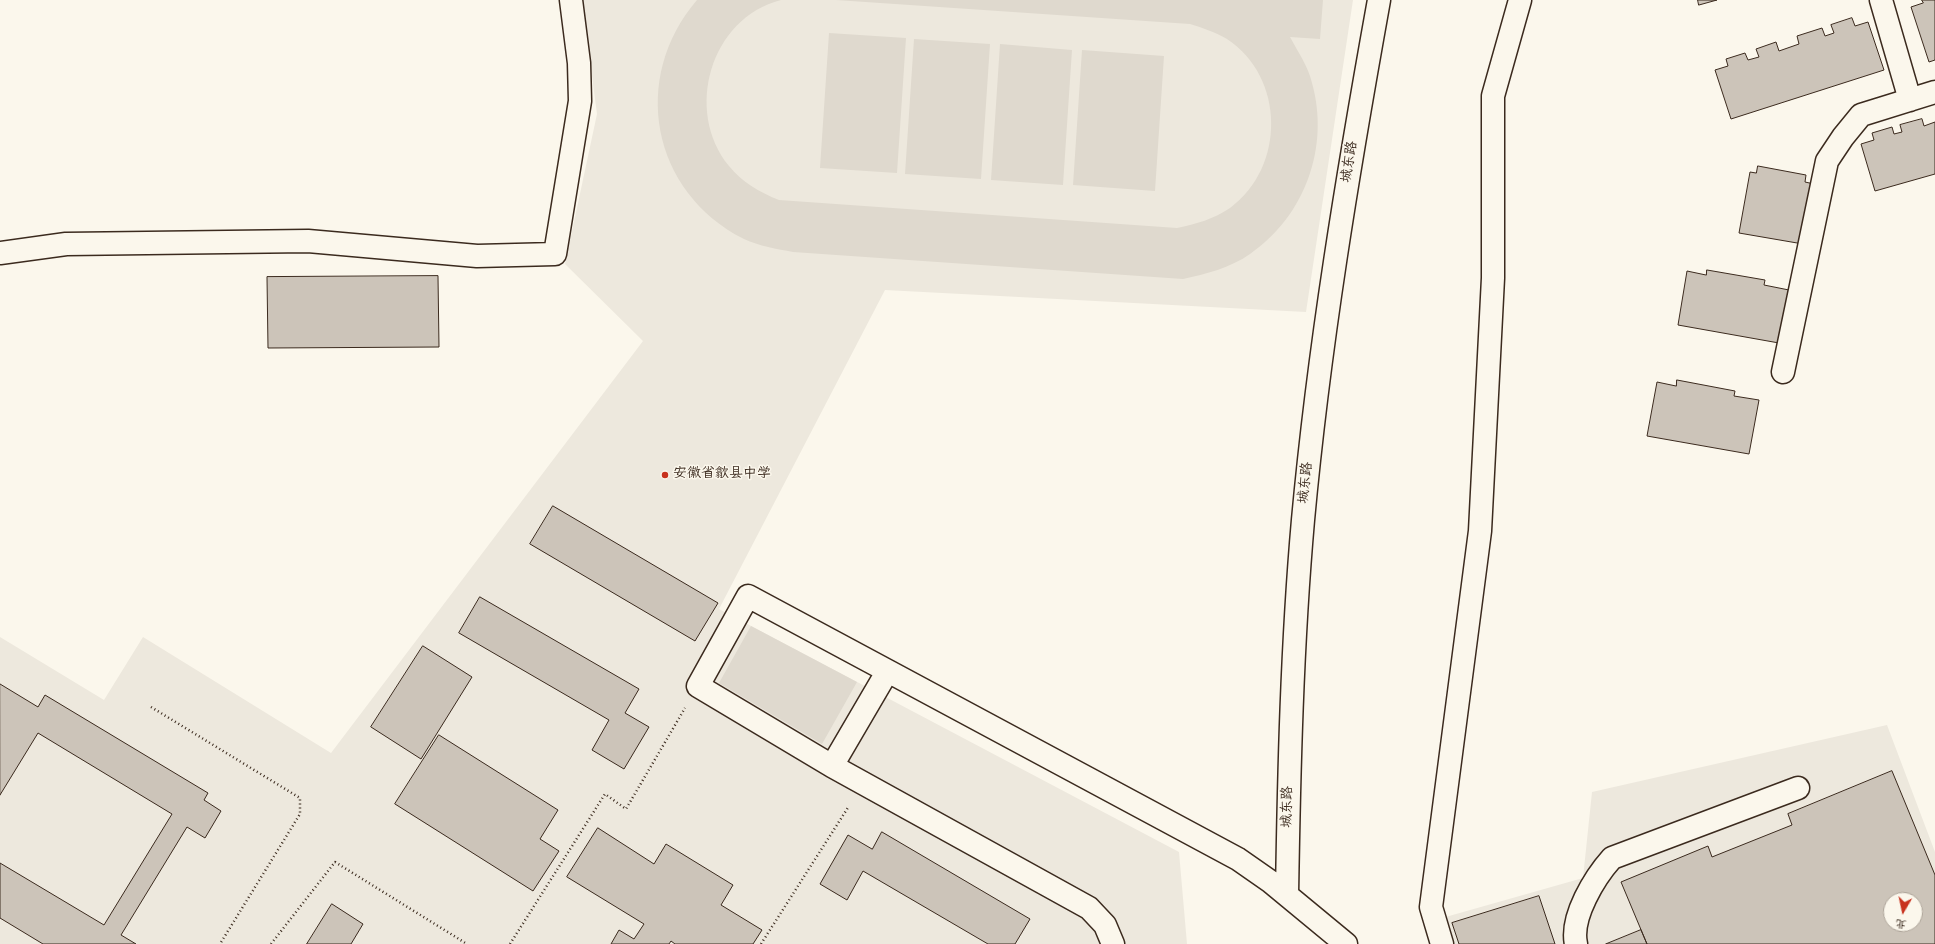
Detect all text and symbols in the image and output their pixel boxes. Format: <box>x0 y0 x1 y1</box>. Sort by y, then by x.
street label: 城东路 <box>1339 140 1363 184</box>
street label: 城东路 <box>1296 461 1318 505</box>
place label: 安徽省歙县中学 <box>673 467 771 483</box>
marker: 安徽省歙县中学 <box>660 470 670 480</box>
street label: 城东路 <box>1280 786 1298 828</box>
north arrow <box>1883 892 1923 932</box>
text: 北 <box>1895 914 1908 932</box>

